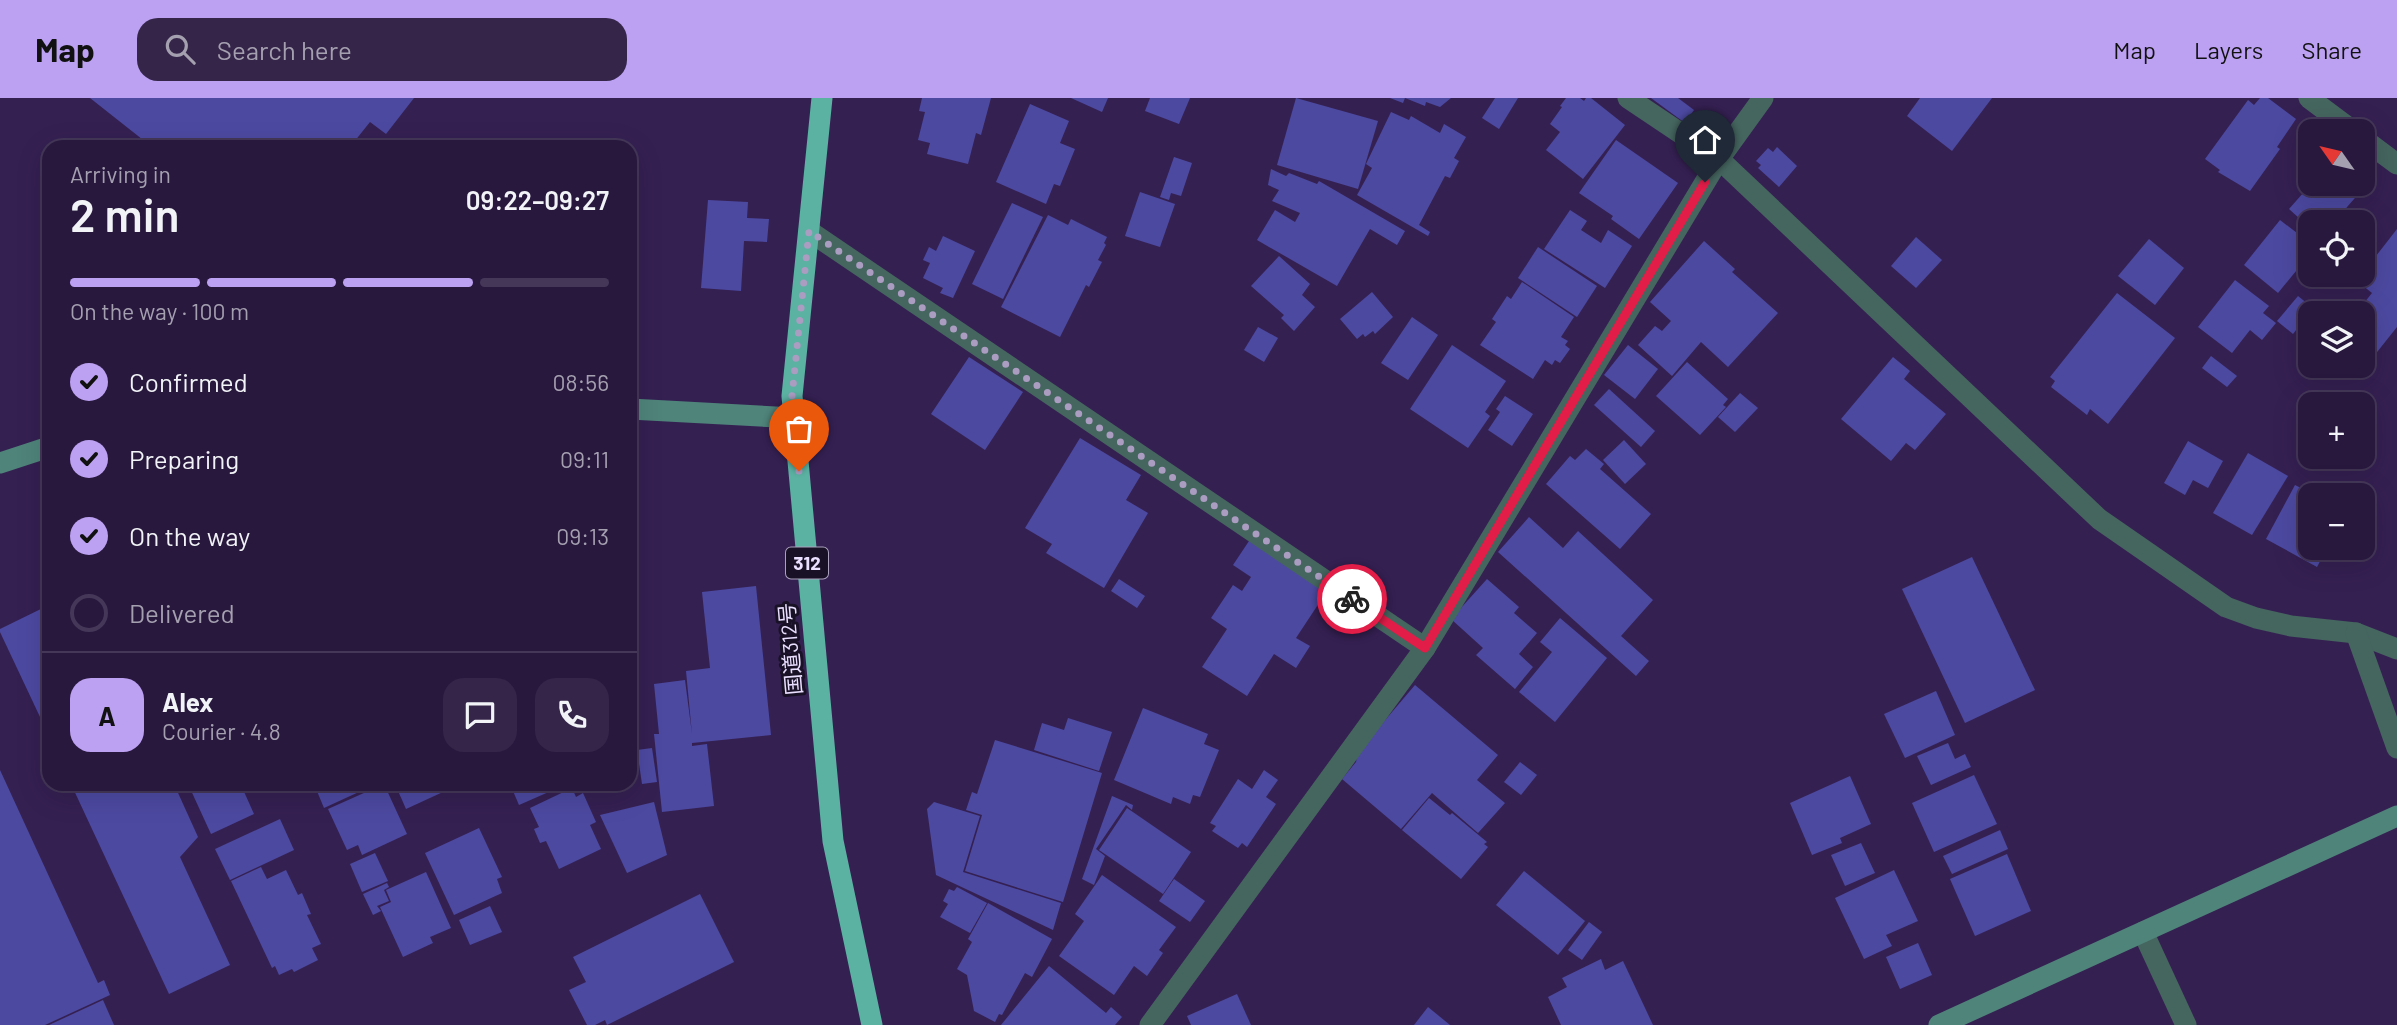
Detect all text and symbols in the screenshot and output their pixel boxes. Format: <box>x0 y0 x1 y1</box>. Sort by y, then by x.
search box <box>137 18 627 81</box>
text: Map <box>35 29 95 69</box>
icon: search <box>161 30 199 68</box>
text: Search here <box>217 34 352 65</box>
text: Map <box>2113 35 2156 64</box>
text: Layers <box>2194 35 2263 64</box>
text: Share <box>2301 35 2362 64</box>
pin <box>1675 110 1735 182</box>
north arrow <box>2298 119 2375 196</box>
map controls <box>2298 119 2375 560</box>
icon: home <box>1686 121 1724 159</box>
text: Arriving in <box>70 160 171 188</box>
text: 09:22–09:27 <box>466 184 609 215</box>
text: 2 min <box>70 186 179 241</box>
button: locate <box>2298 210 2375 287</box>
text: On the way · 100 m <box>70 297 249 325</box>
button: layers <box>2298 301 2375 378</box>
icon: check <box>70 363 108 401</box>
text: Confirmed <box>129 366 248 397</box>
text: 08:56 <box>553 368 609 396</box>
button: + <box>2298 392 2375 469</box>
pin <box>769 399 829 471</box>
icon: bag <box>780 410 818 448</box>
icon: check <box>70 440 108 478</box>
text: Preparing <box>129 443 239 474</box>
text: 09:11 <box>560 445 609 473</box>
button: − <box>2298 483 2375 560</box>
icon: check <box>70 517 108 555</box>
text: On the way <box>129 520 250 551</box>
text: 09:13 <box>556 522 609 550</box>
road number: 312 <box>786 548 828 578</box>
courier <box>1317 564 1387 634</box>
icon: bike <box>1333 580 1371 618</box>
text: Delivered <box>129 597 235 628</box>
street label: 国道312号 <box>773 602 806 696</box>
button: chat <box>443 678 517 752</box>
button: phone <box>535 678 609 752</box>
text: Alex <box>162 686 213 717</box>
text: A <box>98 700 116 731</box>
text: Courier · 4.8 <box>162 717 281 745</box>

